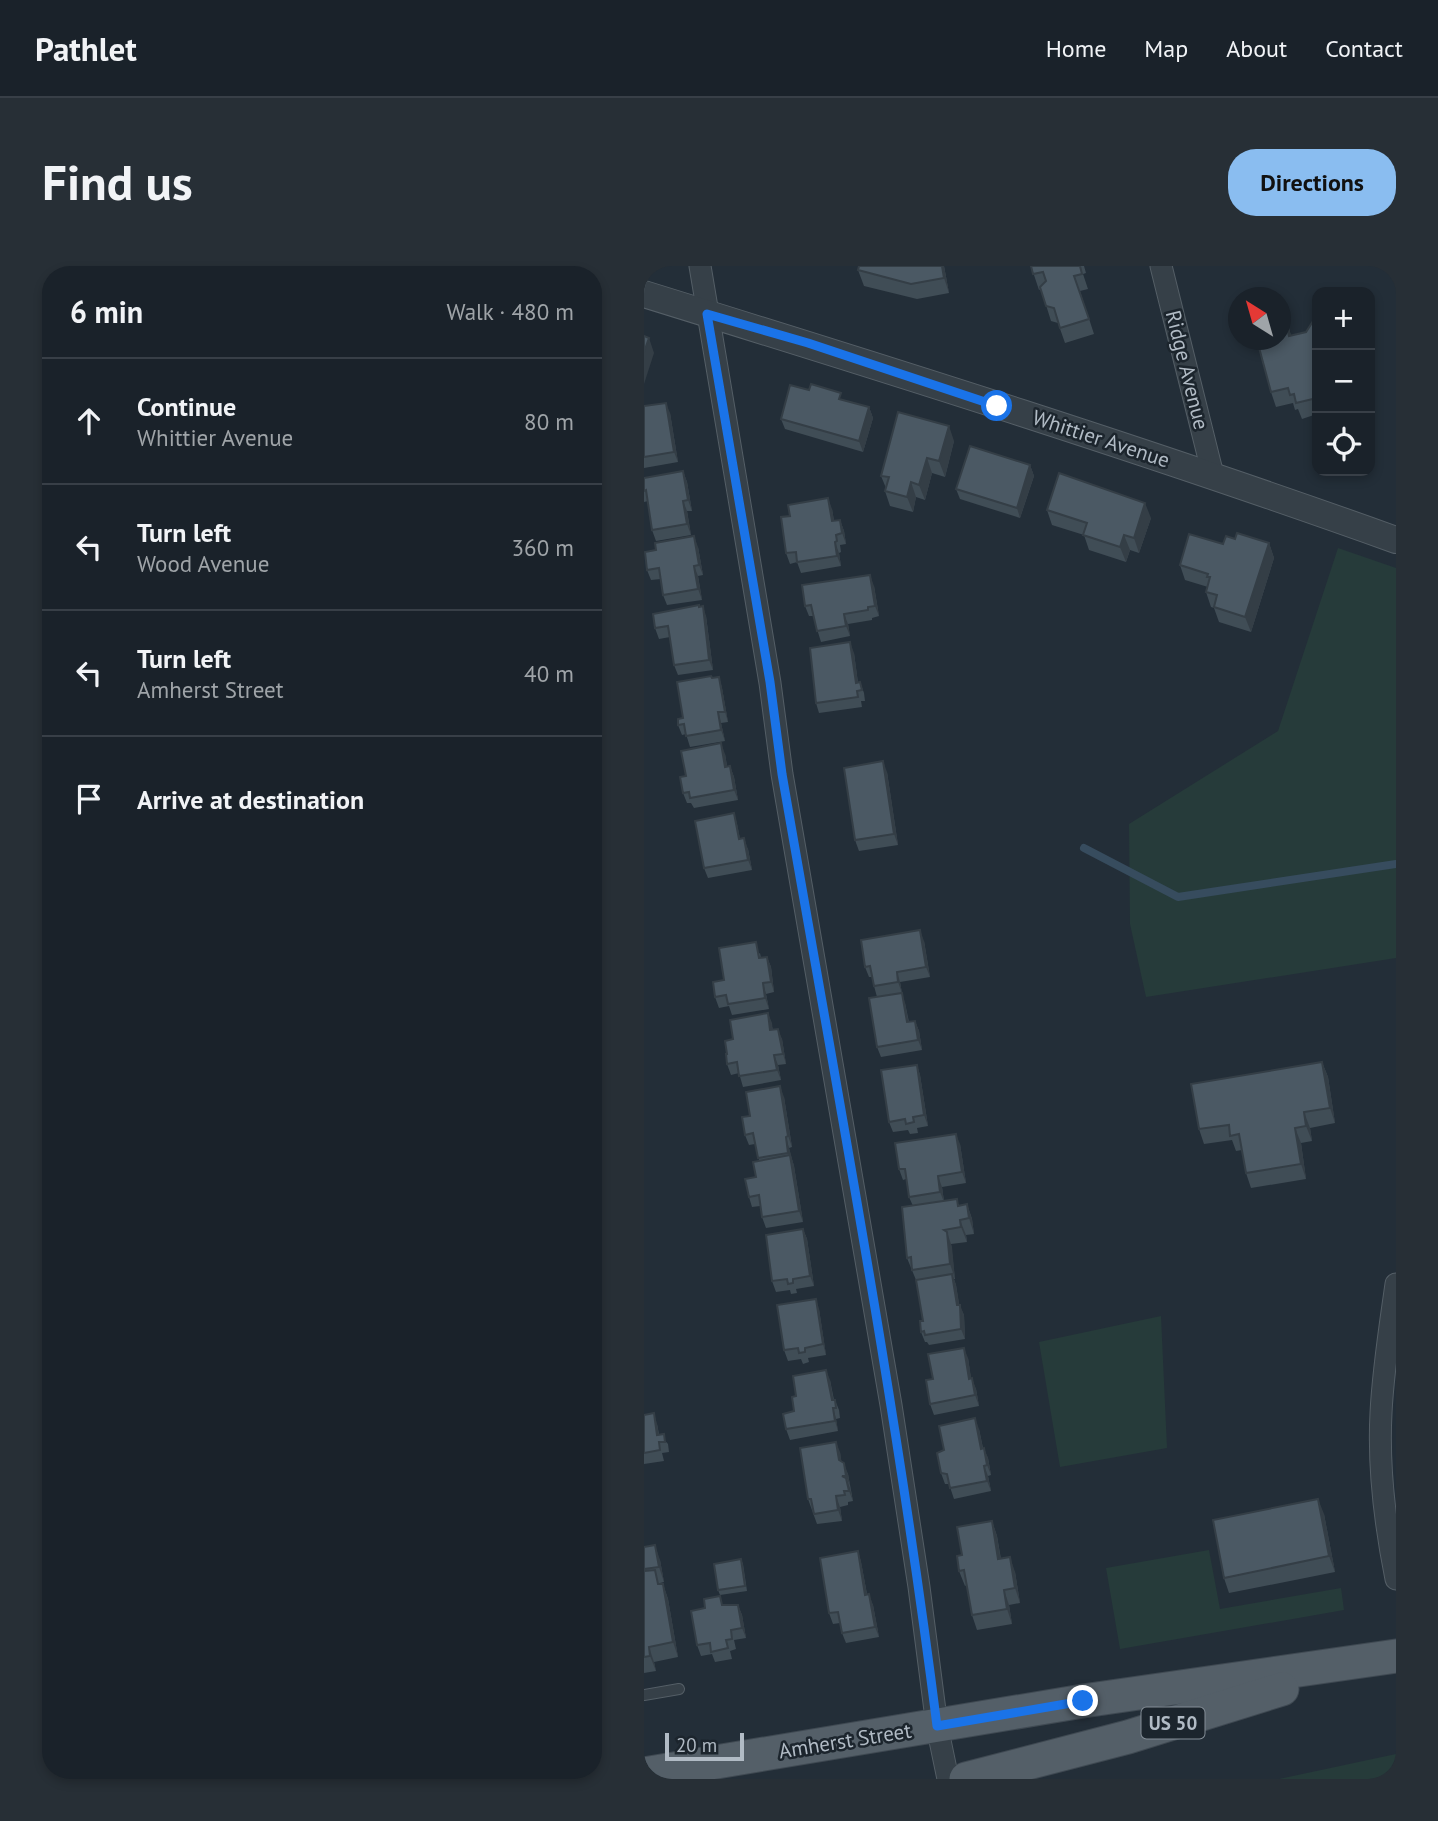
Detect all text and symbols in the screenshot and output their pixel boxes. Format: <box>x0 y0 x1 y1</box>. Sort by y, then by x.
text: Pathlet <box>35 27 137 70</box>
text: Home <box>1046 33 1106 64</box>
text: Map <box>1144 33 1188 64</box>
text: About <box>1226 33 1287 64</box>
text: Contact <box>1325 33 1403 64</box>
button: Directions <box>1228 149 1396 216</box>
text: Find us <box>42 150 193 214</box>
north arrow <box>1228 287 1291 350</box>
map controls <box>1312 287 1375 476</box>
button: + <box>1312 287 1375 350</box>
text: 6 min <box>70 292 143 331</box>
text: Walk · 480 m <box>447 297 574 326</box>
street label: Ridge Avenue <box>1160 307 1215 432</box>
button: − <box>1312 350 1375 413</box>
text: Continue <box>137 390 236 423</box>
route start <box>981 390 1012 421</box>
icon: ahead <box>70 402 108 440</box>
street label: Whittier Avenue <box>1029 404 1173 473</box>
text: 80 m <box>524 407 574 436</box>
button: locate <box>1312 413 1375 476</box>
text: Whittier Avenue <box>137 423 293 452</box>
text: Turn left <box>137 516 231 549</box>
icon: left <box>70 528 108 566</box>
text: 360 m <box>512 533 574 562</box>
text: Wood Avenue <box>137 549 269 578</box>
text: Turn left <box>137 642 231 675</box>
icon: left <box>70 654 108 692</box>
text: 40 m <box>524 659 574 688</box>
text: Amherst Street <box>137 675 284 704</box>
icon: arrive <box>70 780 108 818</box>
text: Arrive at destination <box>137 783 364 816</box>
route end <box>1067 1685 1098 1716</box>
road number: US 50 <box>1142 1708 1204 1738</box>
street label: Amherst Street <box>777 1717 913 1764</box>
scale bar <box>665 1730 744 1762</box>
text: 20 m <box>676 1733 717 1757</box>

